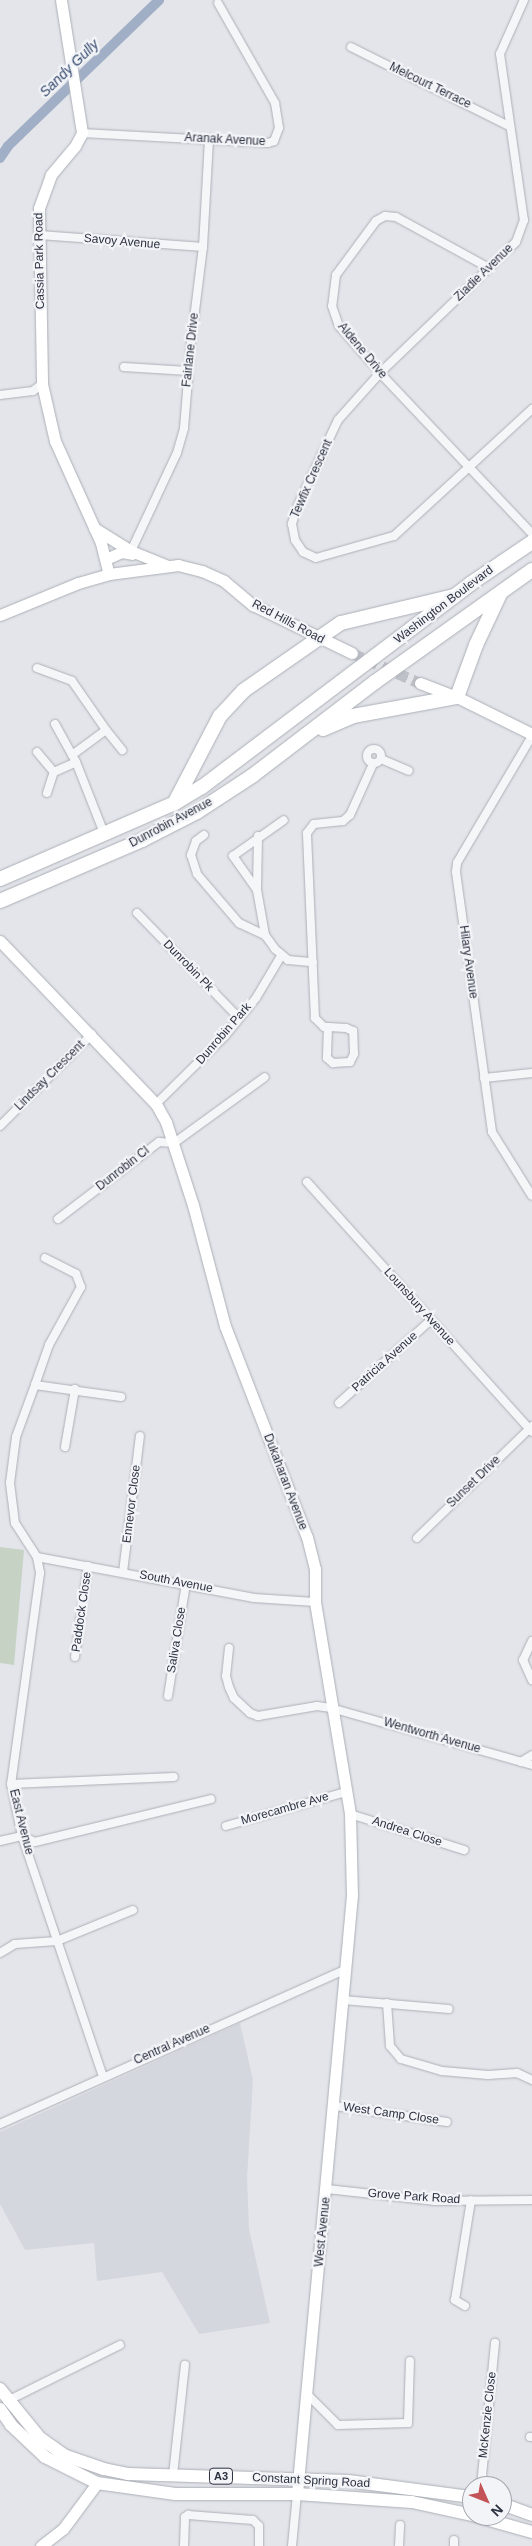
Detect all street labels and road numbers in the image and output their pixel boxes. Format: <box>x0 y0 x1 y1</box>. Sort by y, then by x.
street label: Melcourt Terrace <box>387 60 473 112</box>
street label: Aranak Avenue <box>184 131 266 149</box>
street label: Cassia Park Road <box>32 213 48 309</box>
street label: Savoy Avenue <box>83 231 161 253</box>
street label: Ziadie Avenue <box>451 241 517 305</box>
street label: Fairlane Drive <box>180 312 202 388</box>
street label: Aldene Drive <box>334 320 390 382</box>
street label: Tewfix Crescent <box>288 437 336 521</box>
street label: Washington Boulevard <box>392 563 496 647</box>
street label: Red Hills Road <box>249 597 327 647</box>
street label: Dunrobin Avenue <box>127 795 215 851</box>
street label: Hilary Avenue <box>456 924 480 1000</box>
street label: Dunrobin Pk <box>160 937 216 995</box>
street label: Dunrobin Park <box>193 1000 255 1068</box>
street label: Lindsay Crescent <box>12 1038 88 1114</box>
street label: Dunrobin Cl <box>94 1144 152 1194</box>
street label: Lounsbury Avenue <box>380 1265 458 1349</box>
street label: Patricia Avenue <box>349 1329 421 1395</box>
street label: Dukaharan Avenue <box>260 1432 310 1532</box>
street label: Sunset Drive <box>444 1453 504 1511</box>
street label: Ennevor Close <box>120 1464 144 1544</box>
street label: South Avenue <box>138 1568 214 1596</box>
street label: Paddock Close <box>69 1571 95 1653</box>
street label: Saliva Close <box>165 1606 189 1674</box>
street label: Wentworth Avenue <box>381 1715 483 1757</box>
street label: East Avenue <box>6 1787 36 1857</box>
street label: Morecambre Ave <box>239 1790 331 1828</box>
street label: Andrea Close <box>370 1814 444 1850</box>
street label: Central Avenue <box>131 2022 213 2068</box>
street label: West Camp Close <box>342 2100 440 2128</box>
street label: Grove Park Road <box>367 2187 461 2207</box>
street label: West Avenue <box>312 2196 334 2268</box>
street label: McKenzie Close <box>476 2371 500 2459</box>
road number: A3 <box>208 2468 234 2484</box>
street label: Constant Spring Road <box>252 2471 370 2491</box>

